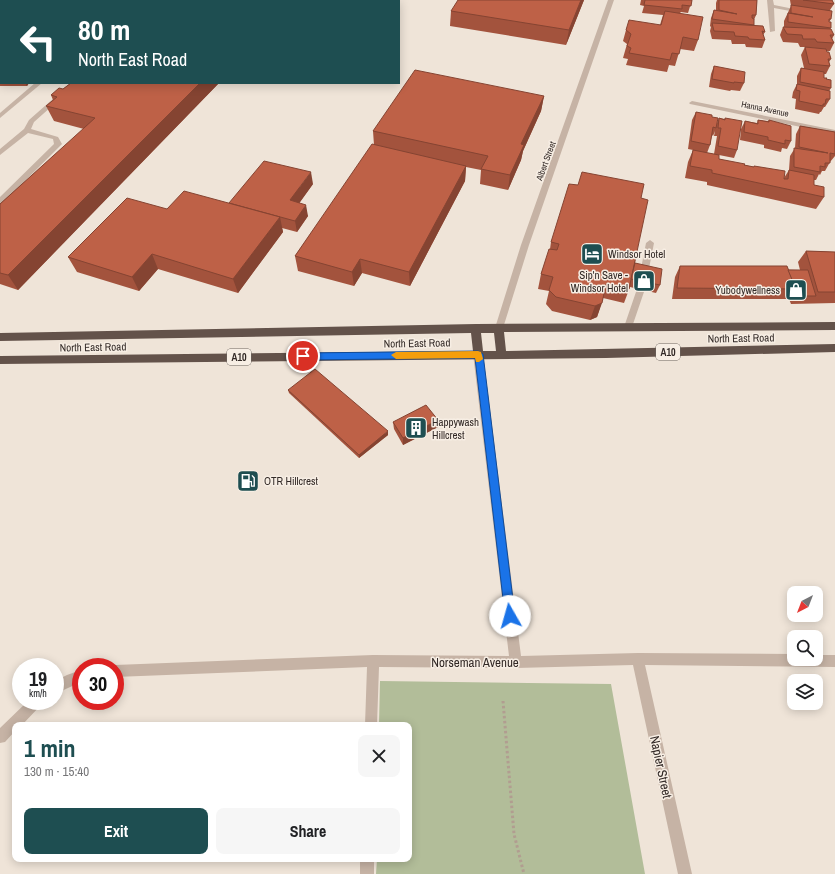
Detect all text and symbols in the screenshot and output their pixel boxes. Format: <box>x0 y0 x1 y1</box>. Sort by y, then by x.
text: 80 m <box>78 11 130 49</box>
icon: left <box>12 16 64 68</box>
text: North East Road <box>78 47 187 72</box>
street label: Hanna Avenue <box>740 98 790 120</box>
street label: Albert Street <box>533 140 559 183</box>
hotel icon: Windsor Hotel <box>579 241 605 267</box>
place label: Windsor Hotel <box>608 247 665 261</box>
place label: Sip'n Save - Windsor Hotel <box>571 268 628 295</box>
shop icon: Sip'n Save - Windsor Hotel <box>631 268 657 294</box>
shop icon: Yubodywellness <box>783 277 809 303</box>
place label: Yubodywellness <box>715 283 780 297</box>
street label: North East Road <box>708 330 774 346</box>
street label: North East Road <box>384 335 450 351</box>
street label: North East Road <box>60 339 126 355</box>
pin <box>286 339 320 373</box>
road number: A10 <box>656 344 680 360</box>
icon: arrive <box>292 345 314 367</box>
road number: A10 <box>227 349 251 365</box>
building icon: Happywash Hillcrest <box>403 415 429 441</box>
place label: Happywash Hillcrest <box>432 415 479 442</box>
fuel station icon: OTR Hillcrest <box>235 468 261 494</box>
place label: OTR Hillcrest <box>264 474 319 488</box>
north arrow <box>787 586 823 622</box>
map controls <box>787 586 823 710</box>
position arrow <box>489 595 531 637</box>
button: search <box>787 630 823 666</box>
street label: Norseman Avenue <box>431 654 519 671</box>
speed limit sign: 30 <box>72 658 124 710</box>
text: 19 <box>29 665 47 692</box>
button: layers <box>787 674 823 710</box>
text: km/h <box>29 687 47 700</box>
text: 1 min <box>24 732 75 764</box>
street label: Napier Street <box>646 734 676 800</box>
button: close <box>358 735 400 777</box>
text: 130 m · 15:40 <box>24 763 89 780</box>
button: Exit <box>24 808 208 854</box>
button: Share <box>216 808 400 854</box>

